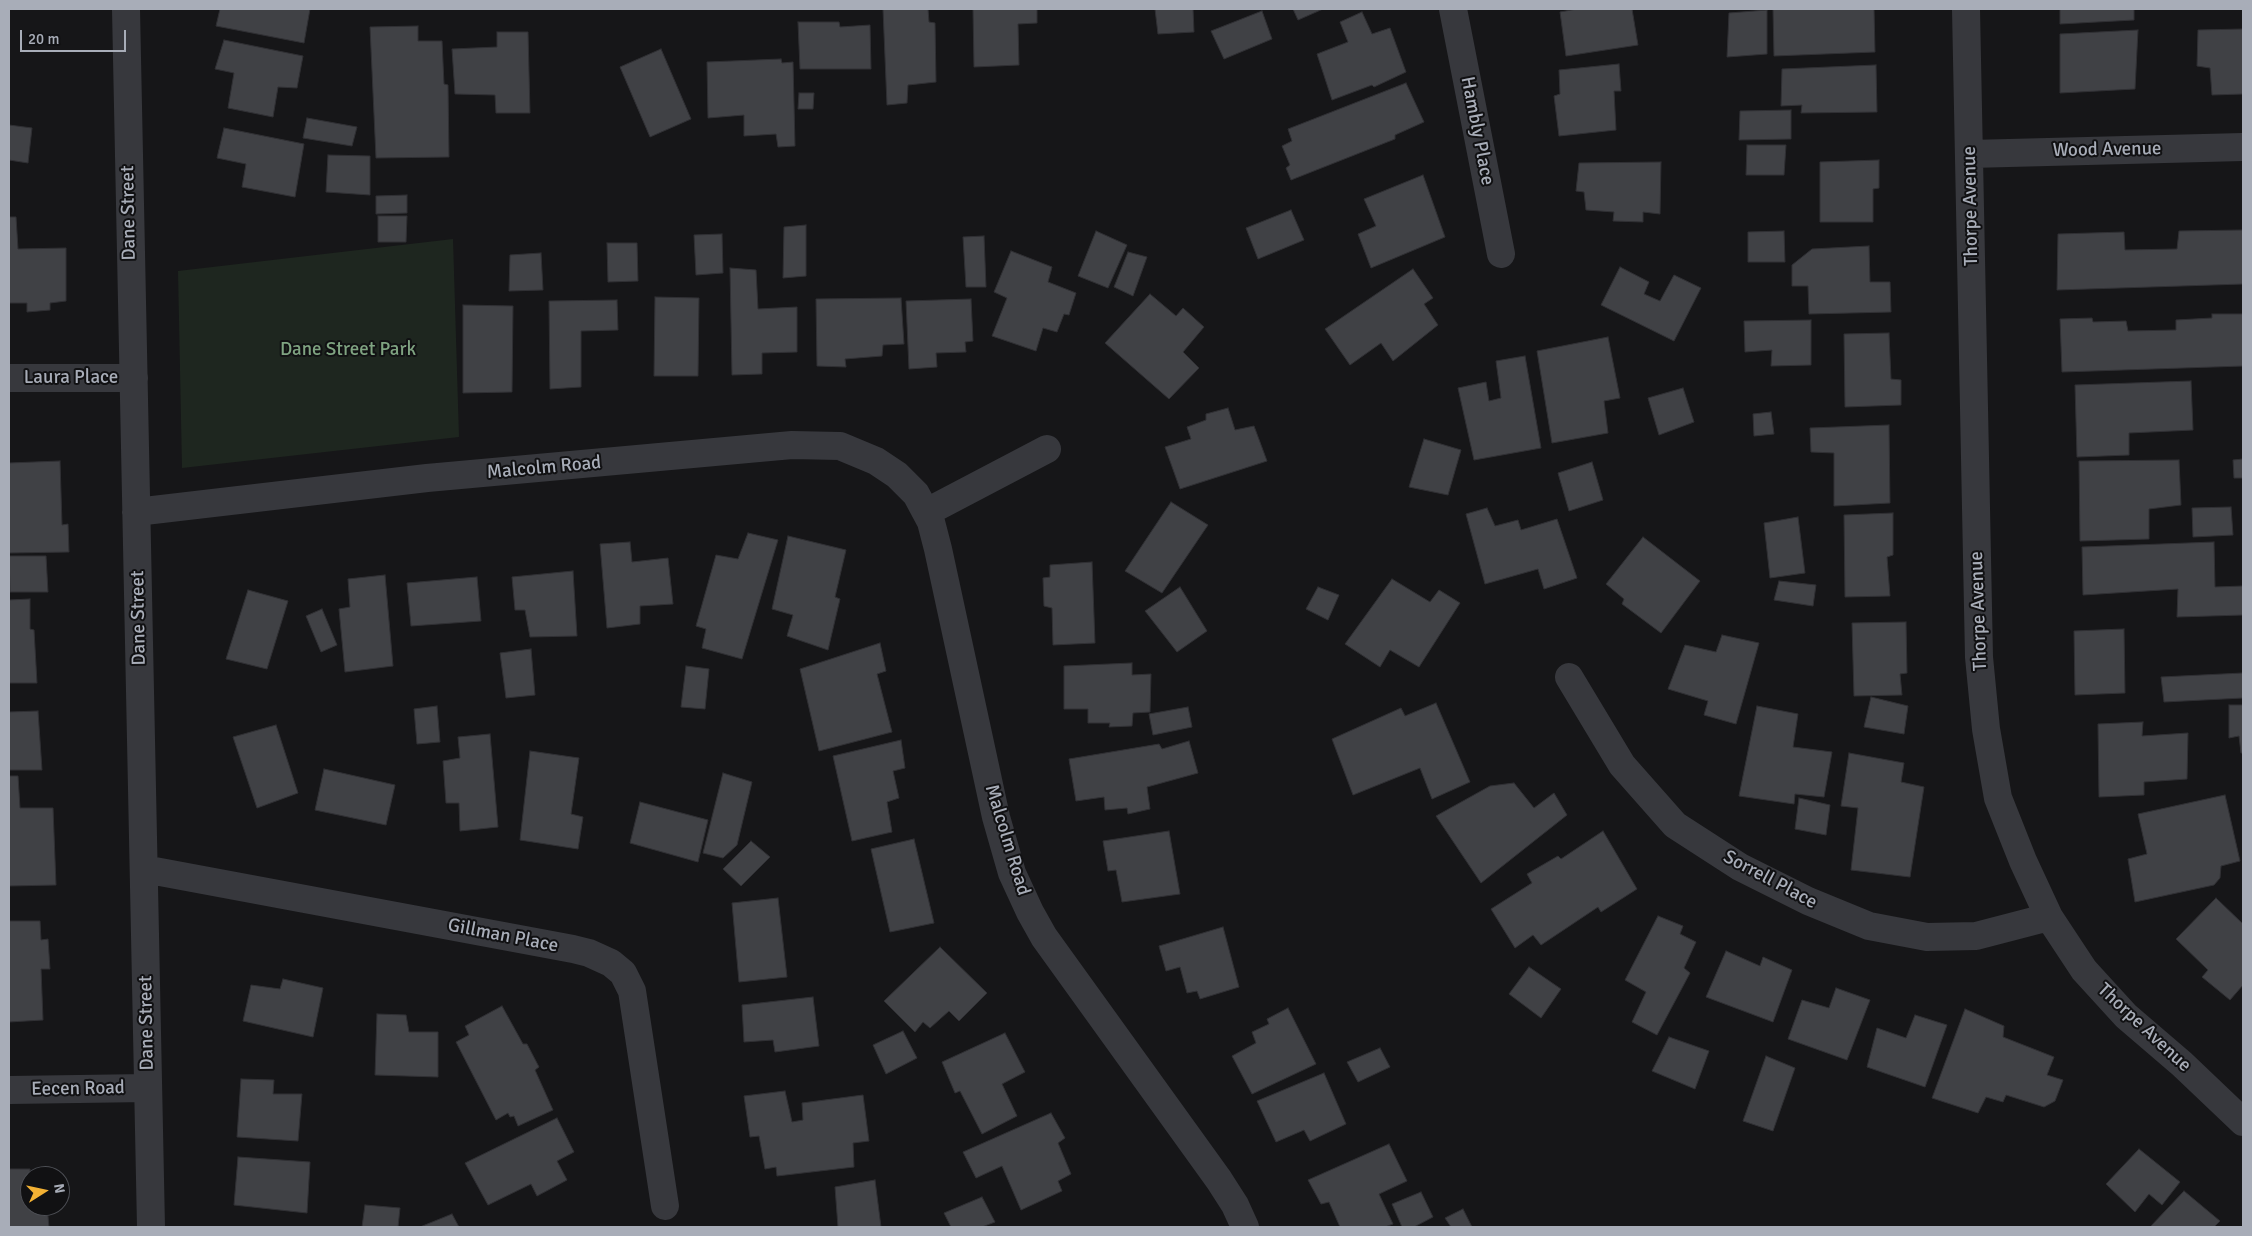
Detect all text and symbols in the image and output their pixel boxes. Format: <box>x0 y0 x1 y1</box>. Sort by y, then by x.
scale bar <box>22 20 129 52</box>
text: 20 m <box>28 30 59 48</box>
street label: Hambly Place <box>1455 75 1499 187</box>
street label: Wood Avenue <box>2052 138 2162 162</box>
street label: Thorpe Avenue <box>1959 146 1983 266</box>
street label: Dane Street <box>117 165 141 261</box>
park label: Dane Street Park <box>280 339 416 361</box>
street label: Laura Place <box>24 367 118 389</box>
street label: Malcolm Road <box>486 452 602 484</box>
street label: Thorpe Avenue <box>1966 551 1992 671</box>
street label: Dane Street <box>127 570 151 666</box>
street label: Malcolm Road <box>979 782 1035 898</box>
street label: Sorrell Place <box>1719 846 1821 914</box>
street label: Gillman Place <box>446 914 560 958</box>
street label: Dane Street <box>135 975 159 1071</box>
street label: Thorpe Avenue <box>2092 979 2196 1077</box>
street label: Eecen Road <box>31 1077 125 1101</box>
north arrow <box>20 1166 70 1216</box>
text: N <box>50 1182 68 1195</box>

